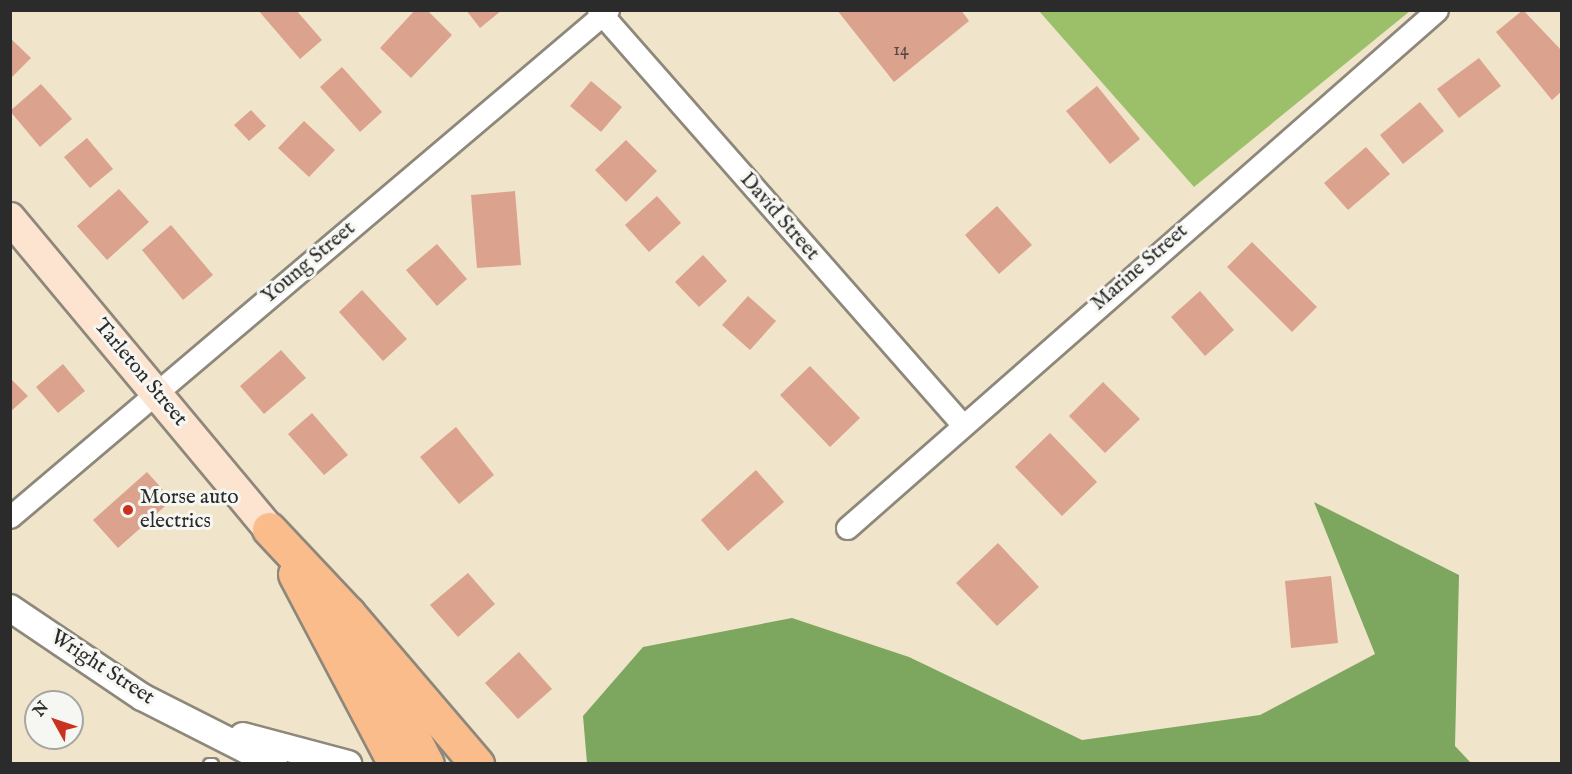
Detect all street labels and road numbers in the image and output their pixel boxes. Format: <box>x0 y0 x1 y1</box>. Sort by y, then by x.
street label: David Street <box>734 168 824 266</box>
street label: Young Street <box>257 217 361 309</box>
street label: Marine Street <box>1087 219 1193 317</box>
street label: Tarleton Street <box>88 314 192 432</box>
street label: Wright Street <box>45 625 159 711</box>

